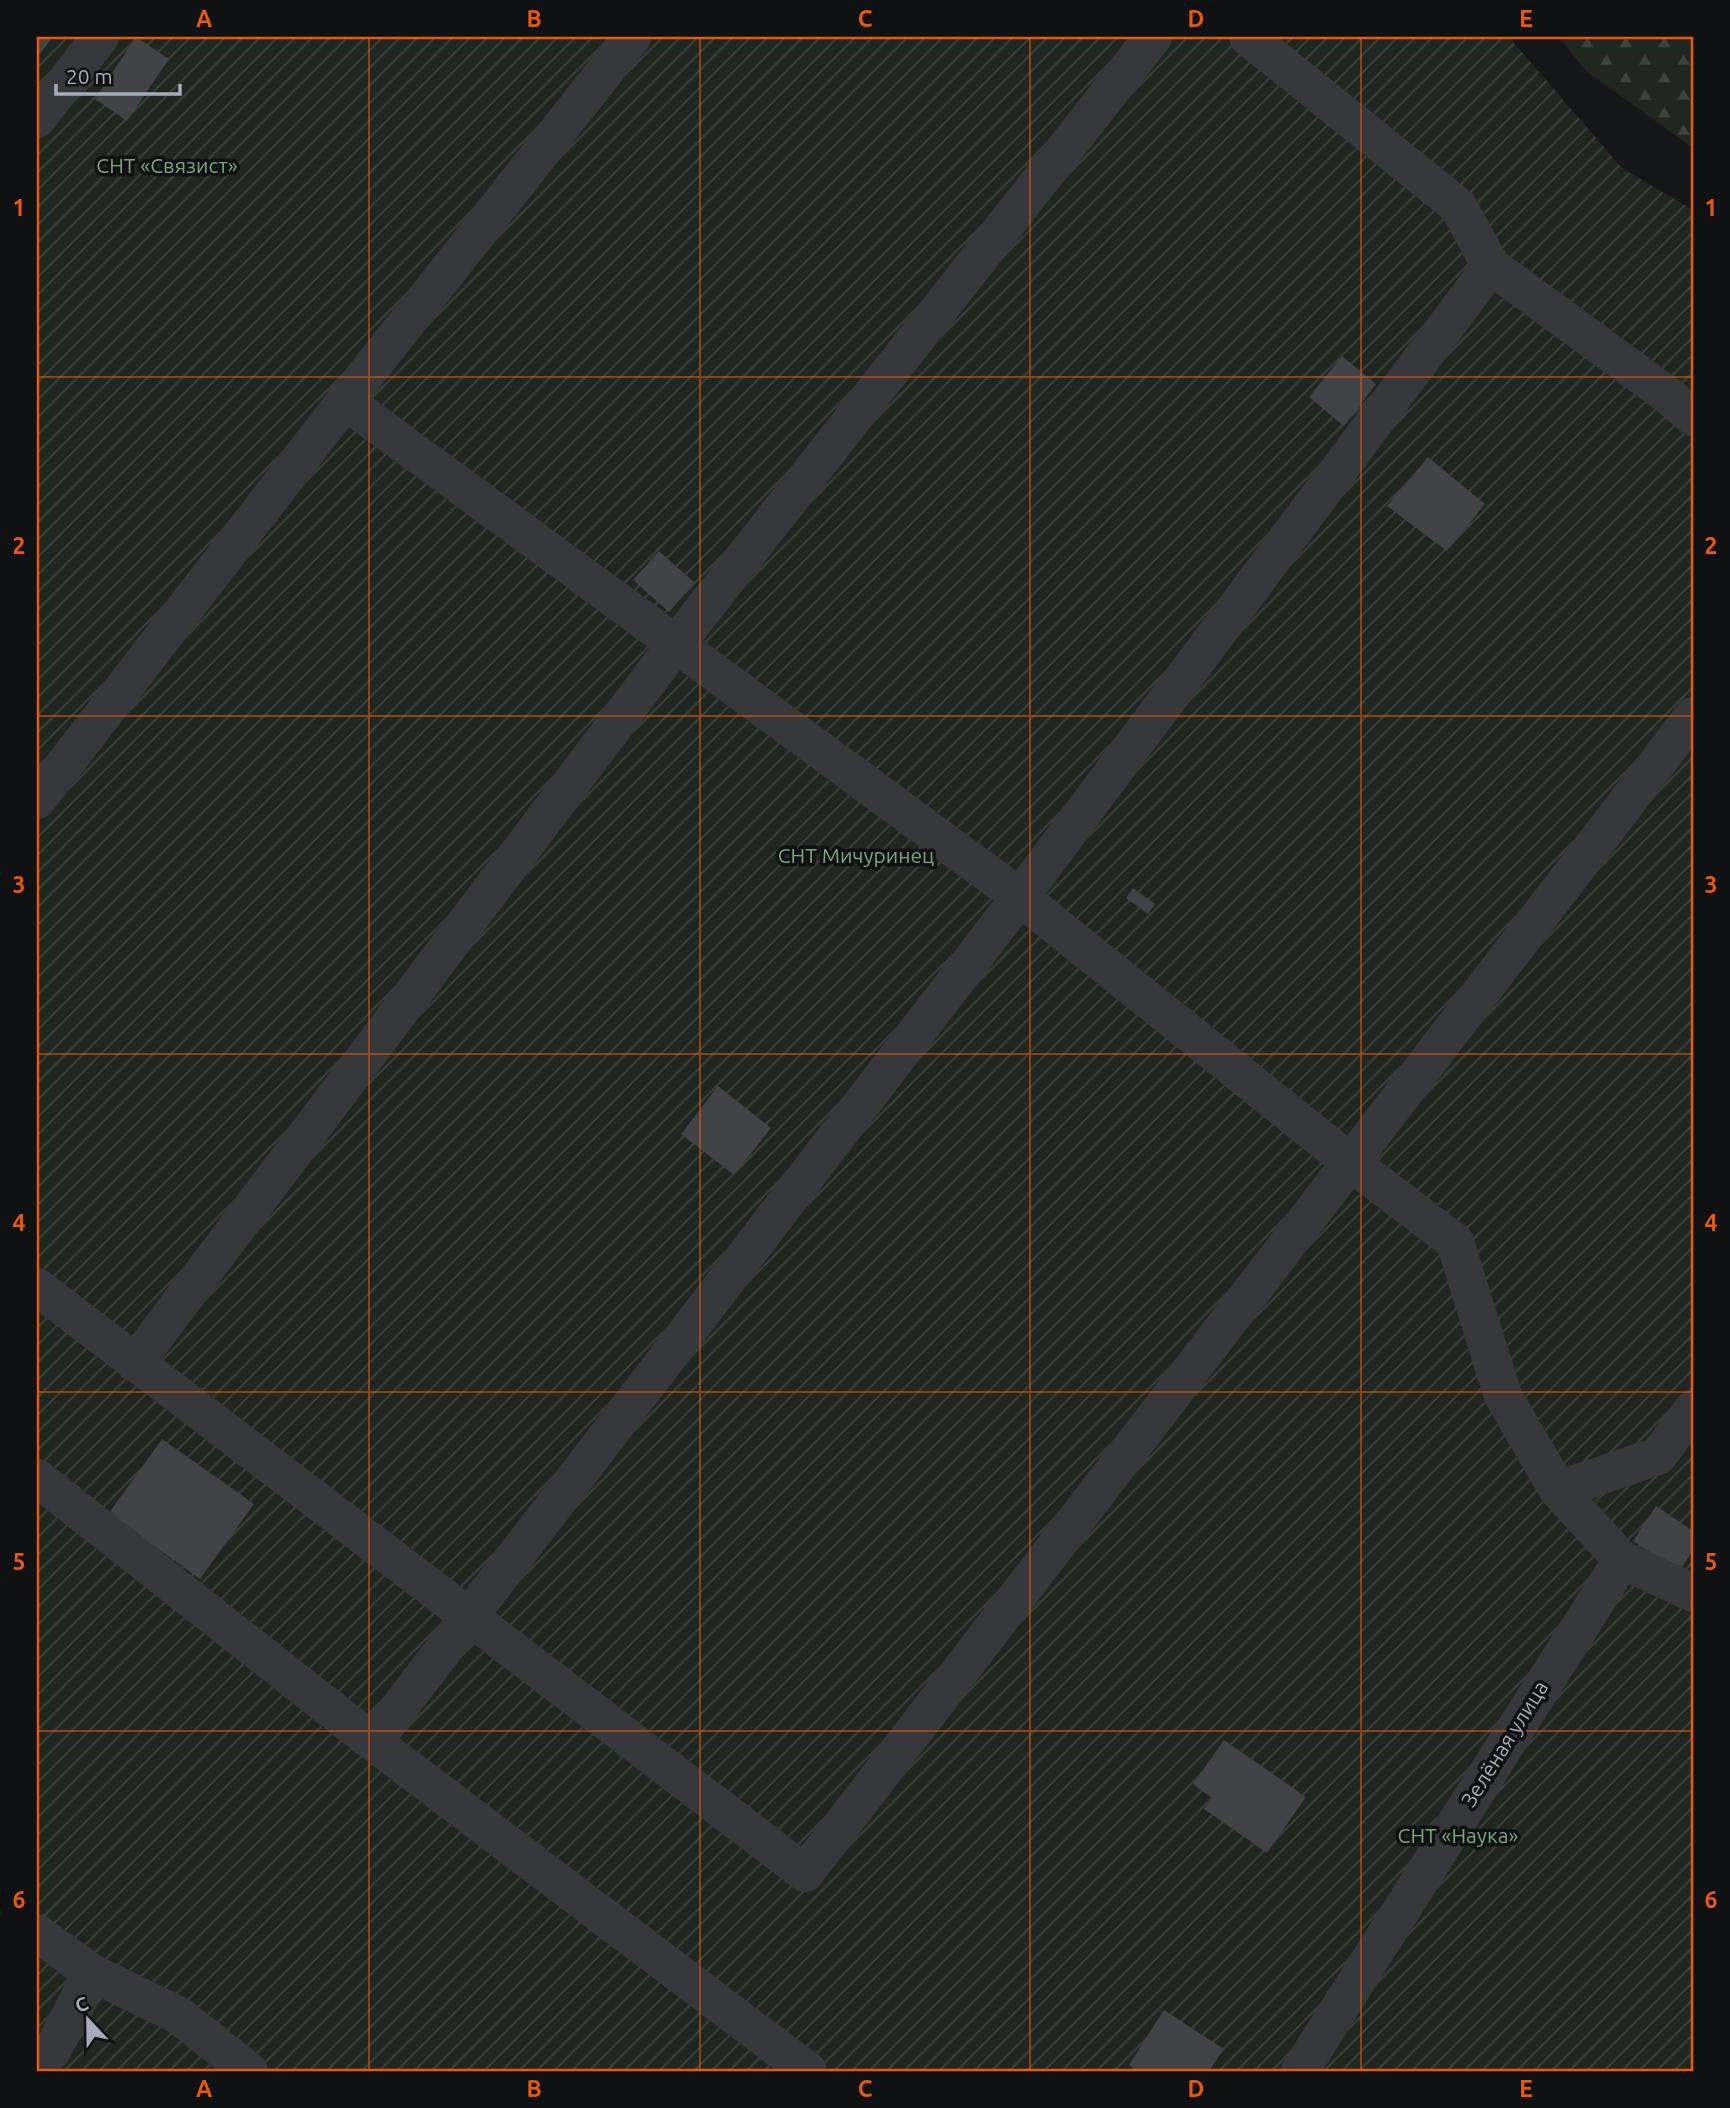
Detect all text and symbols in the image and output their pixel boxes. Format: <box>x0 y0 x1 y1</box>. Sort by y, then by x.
text: A <box>196 6 212 31</box>
text: B <box>526 6 542 31</box>
text: C <box>858 6 873 31</box>
text: D <box>1188 6 1204 31</box>
text: E <box>1519 6 1533 31</box>
scale bar <box>56 52 180 96</box>
text: 20 m <box>66 64 113 88</box>
park label: СНТ «Связист» <box>96 153 238 177</box>
text: 1 <box>13 195 25 220</box>
text: 1 <box>1705 195 1717 220</box>
text: 2 <box>13 533 25 558</box>
text: 2 <box>1705 533 1717 558</box>
park label: СНТ Мичуринец <box>778 843 934 867</box>
text: 3 <box>13 872 25 897</box>
text: 3 <box>1705 872 1717 897</box>
text: 4 <box>13 1210 26 1235</box>
text: 4 <box>1705 1210 1718 1235</box>
text: 5 <box>13 1549 25 1574</box>
text: 5 <box>1705 1549 1717 1574</box>
street label: Зелёная улица <box>1456 1676 1552 1811</box>
park label: СНТ «Наука» <box>1398 1823 1519 1847</box>
text: 6 <box>13 1887 26 1912</box>
text: 6 <box>1705 1887 1718 1912</box>
north arrow <box>52 1986 122 2056</box>
text: С <box>72 1992 91 2017</box>
text: A <box>196 2076 212 2101</box>
text: B <box>526 2076 542 2101</box>
text: C <box>858 2076 873 2101</box>
text: D <box>1188 2076 1204 2101</box>
text: E <box>1519 2076 1533 2101</box>

